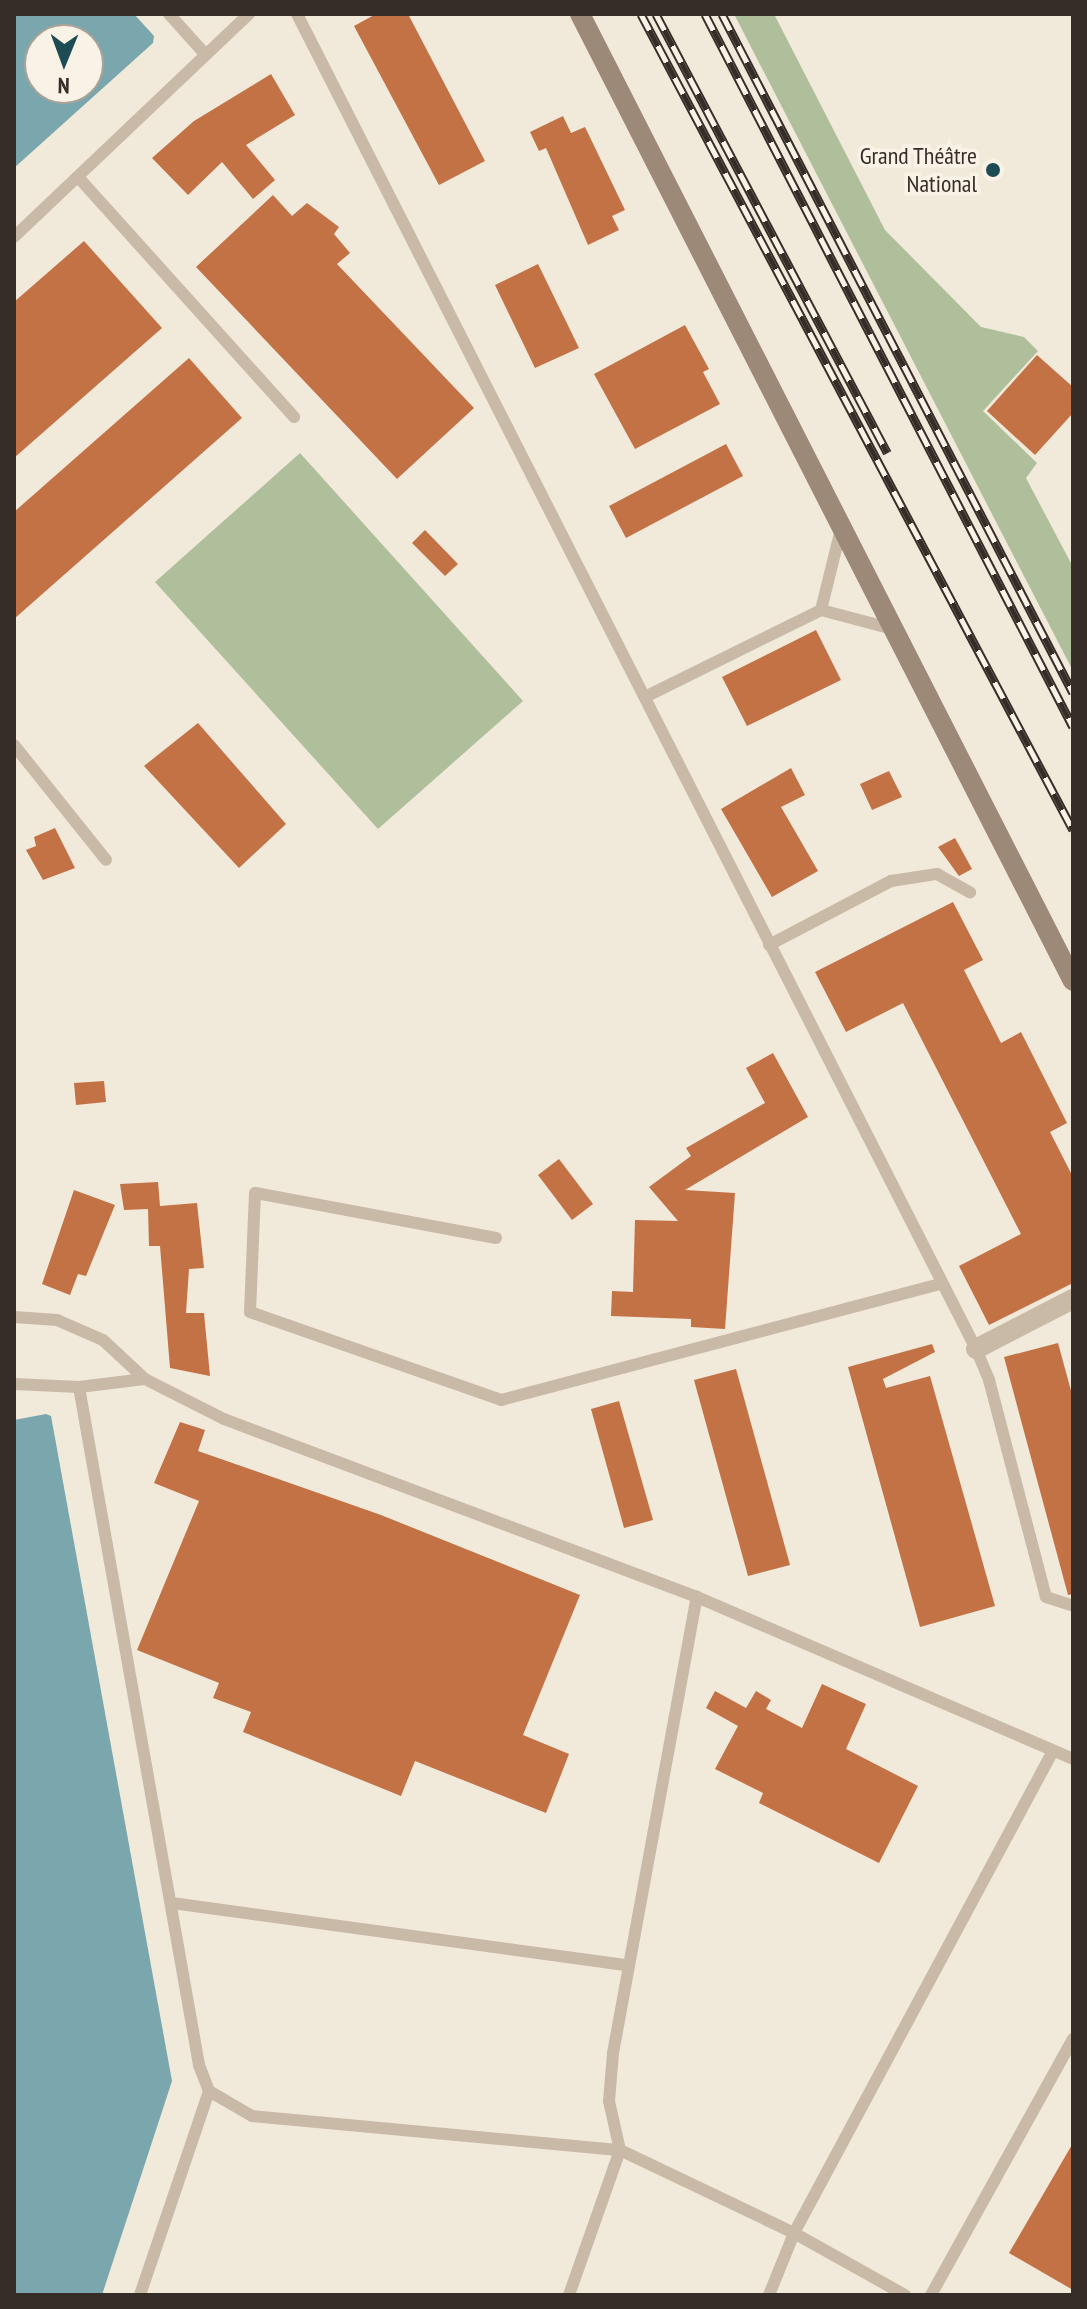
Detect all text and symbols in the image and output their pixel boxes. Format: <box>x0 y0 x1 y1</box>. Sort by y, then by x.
north arrow <box>24 24 104 104</box>
text: N <box>57 72 70 100</box>
place label: Grand Théâtre National <box>859 142 977 198</box>
marker: Grand Théâtre National <box>984 161 1002 179</box>

